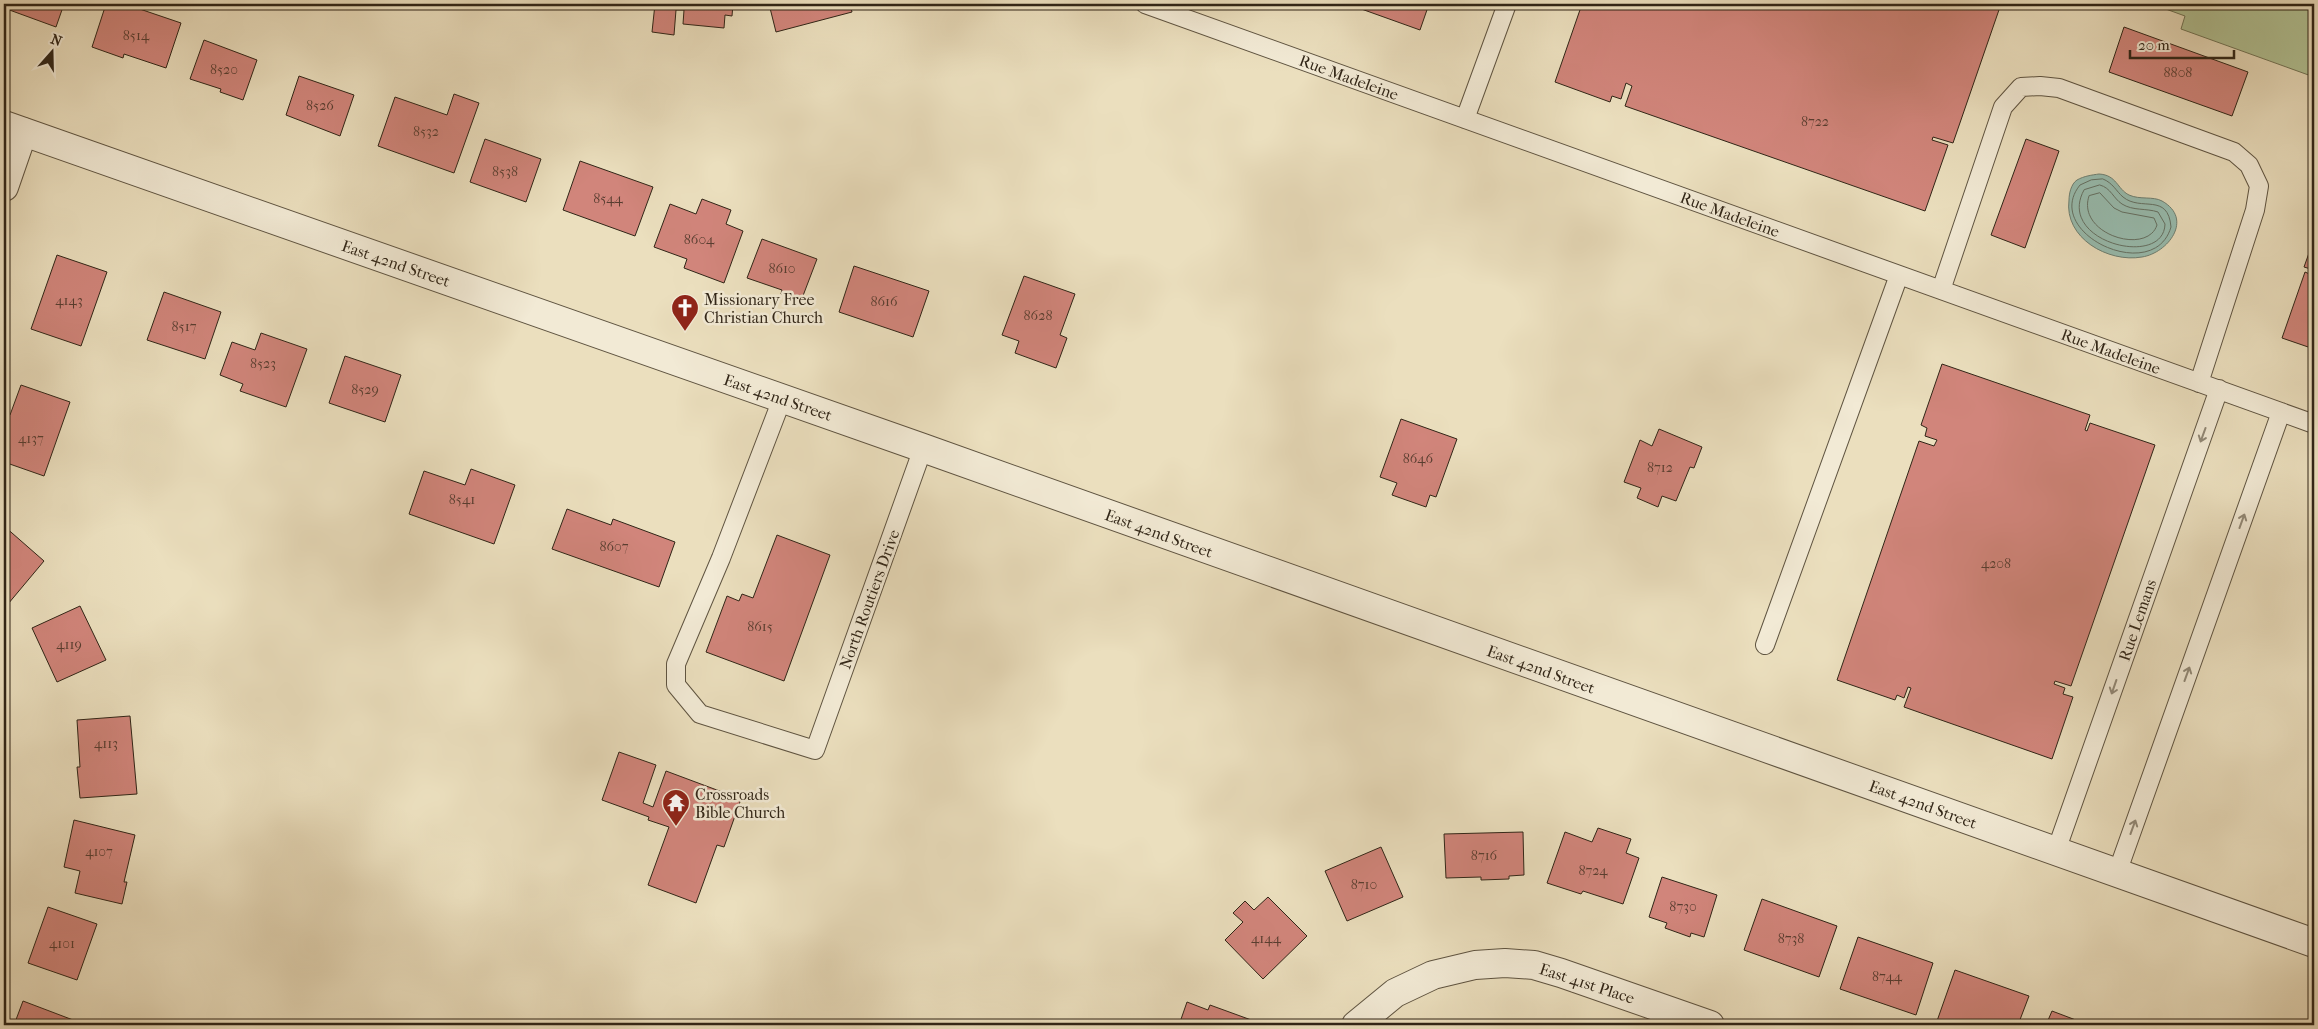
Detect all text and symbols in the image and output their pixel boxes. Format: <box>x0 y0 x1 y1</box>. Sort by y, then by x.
house number: 8514 <box>123 27 150 44</box>
north arrow <box>28 28 78 78</box>
scale bar <box>2130 28 2234 60</box>
text: N <box>48 30 65 50</box>
text: 20 m <box>2138 36 2170 54</box>
street label: Rue Madeleine <box>1297 51 1401 104</box>
house number: 8520 <box>210 61 238 78</box>
house number: 8808 <box>2164 64 2192 81</box>
house number: 8526 <box>306 97 334 114</box>
house number: 8722 <box>1801 113 1829 130</box>
house number: 8532 <box>413 123 439 140</box>
house number: 8538 <box>492 163 518 180</box>
street label: Rue Madeleine <box>1678 188 1782 241</box>
house number: 8544 <box>593 190 624 207</box>
house number: 8604 <box>684 231 715 248</box>
street label: East 42nd Street <box>339 236 453 291</box>
house number: 8610 <box>768 260 796 277</box>
place label: Missionary Free Christian Church <box>704 290 823 327</box>
house number: 4143 <box>55 292 83 309</box>
church icon: Missionary Free Christian Church <box>670 293 700 332</box>
house number: 8616 <box>870 293 898 310</box>
house number: 8628 <box>1024 307 1052 324</box>
house number: 8517 <box>172 318 197 335</box>
street label: Rue Madeleine <box>2059 325 2163 378</box>
house number: 8523 <box>250 355 276 372</box>
street label: East 42nd Street <box>721 370 835 425</box>
house number: 8529 <box>351 381 379 398</box>
one-way arrow <box>2198 427 2207 443</box>
house number: 4137 <box>18 430 44 447</box>
house number: 8646 <box>1403 450 1434 467</box>
house number: 8712 <box>1647 459 1673 476</box>
house number: 8541 <box>449 491 475 508</box>
street label: East 42nd Street <box>1102 505 1216 562</box>
one-way arrow <box>2238 513 2247 529</box>
street label: North Routiers Drive <box>835 527 904 671</box>
house number: 8607 <box>599 538 629 555</box>
house number: 4208 <box>1981 555 2011 572</box>
street label: Rue Lemans <box>2115 577 2160 664</box>
house number: 8615 <box>747 618 773 635</box>
house number: 4119 <box>56 636 82 653</box>
street label: East 42nd Street <box>1484 641 1598 698</box>
one-way arrow <box>2183 667 2192 682</box>
one-way arrow <box>2108 679 2118 695</box>
house number: 4113 <box>94 735 118 752</box>
street label: East 42nd Street <box>1866 776 1980 833</box>
place label: Crossroads Bible Church <box>695 785 785 822</box>
temple icon: Crossroads Bible Church <box>661 788 691 827</box>
one-way arrow <box>2129 820 2138 835</box>
house number: 4107 <box>85 843 113 860</box>
house number: 8716 <box>1471 847 1498 864</box>
house number: 8724 <box>1578 862 1608 879</box>
house number: 8710 <box>1351 876 1377 893</box>
house number: 8730 <box>1669 898 1697 915</box>
house number: 4144 <box>1251 930 1282 947</box>
house number: 8738 <box>1778 930 1804 947</box>
house number: 4101 <box>49 935 75 952</box>
street label: East 41st Place <box>1537 959 1637 1008</box>
house number: 8744 <box>1872 968 1903 985</box>

